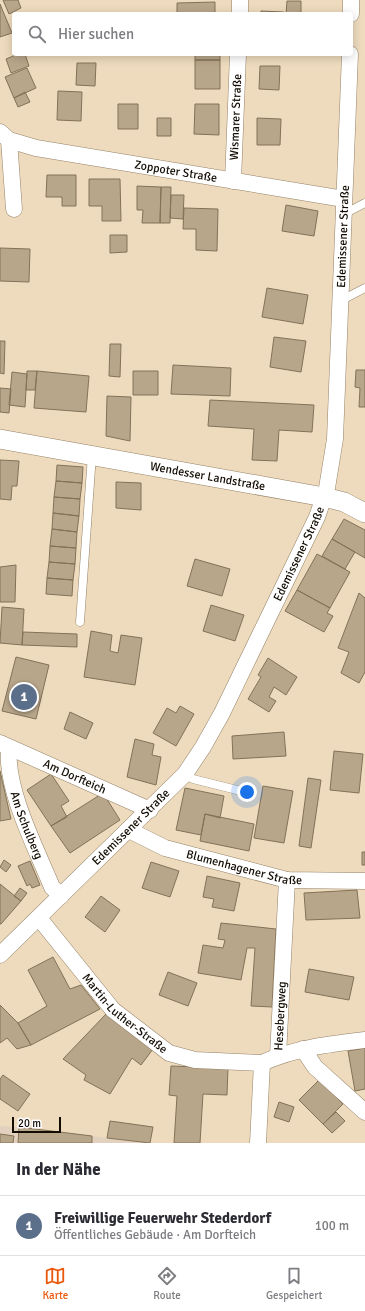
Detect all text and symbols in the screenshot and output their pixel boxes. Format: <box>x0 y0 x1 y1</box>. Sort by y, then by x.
search box <box>12 12 353 56</box>
icon: search <box>26 23 48 45</box>
text: Hier suchen <box>58 25 134 43</box>
street label: Wismarer Straße <box>227 74 245 161</box>
street label: Zoppoter Straße <box>133 157 218 186</box>
street label: Edemissener Straße <box>334 185 353 288</box>
street label: Wendesser Landstraße <box>149 459 266 494</box>
street label: Edemissener Straße <box>270 505 328 604</box>
pin: 1 <box>11 682 37 712</box>
street label: Am Dorfteich <box>41 756 109 798</box>
your location <box>237 782 257 802</box>
street label: Edemissener Straße <box>89 786 173 869</box>
street label: Am Schulberg <box>7 790 46 862</box>
street label: Blumenhagener Straße <box>185 847 302 888</box>
street label: Martin-Luther-Straße <box>79 971 170 1057</box>
street label: Hesebergweg <box>271 981 290 1051</box>
scale bar <box>12 1115 61 1134</box>
text: 20 m <box>18 1117 41 1130</box>
text: In der Nähe <box>16 1159 101 1180</box>
text: Freiwillige Feuerwehr Stederdorf <box>54 1209 271 1227</box>
text: 1 <box>25 1218 33 1234</box>
text: 100 m <box>315 1218 349 1234</box>
text: Öffentliches Gebäude · Am Dorfteich <box>54 1227 256 1243</box>
tab: Karte <box>43 1265 68 1302</box>
tab: Route <box>153 1265 181 1302</box>
tab: Gespeichert <box>266 1265 322 1302</box>

